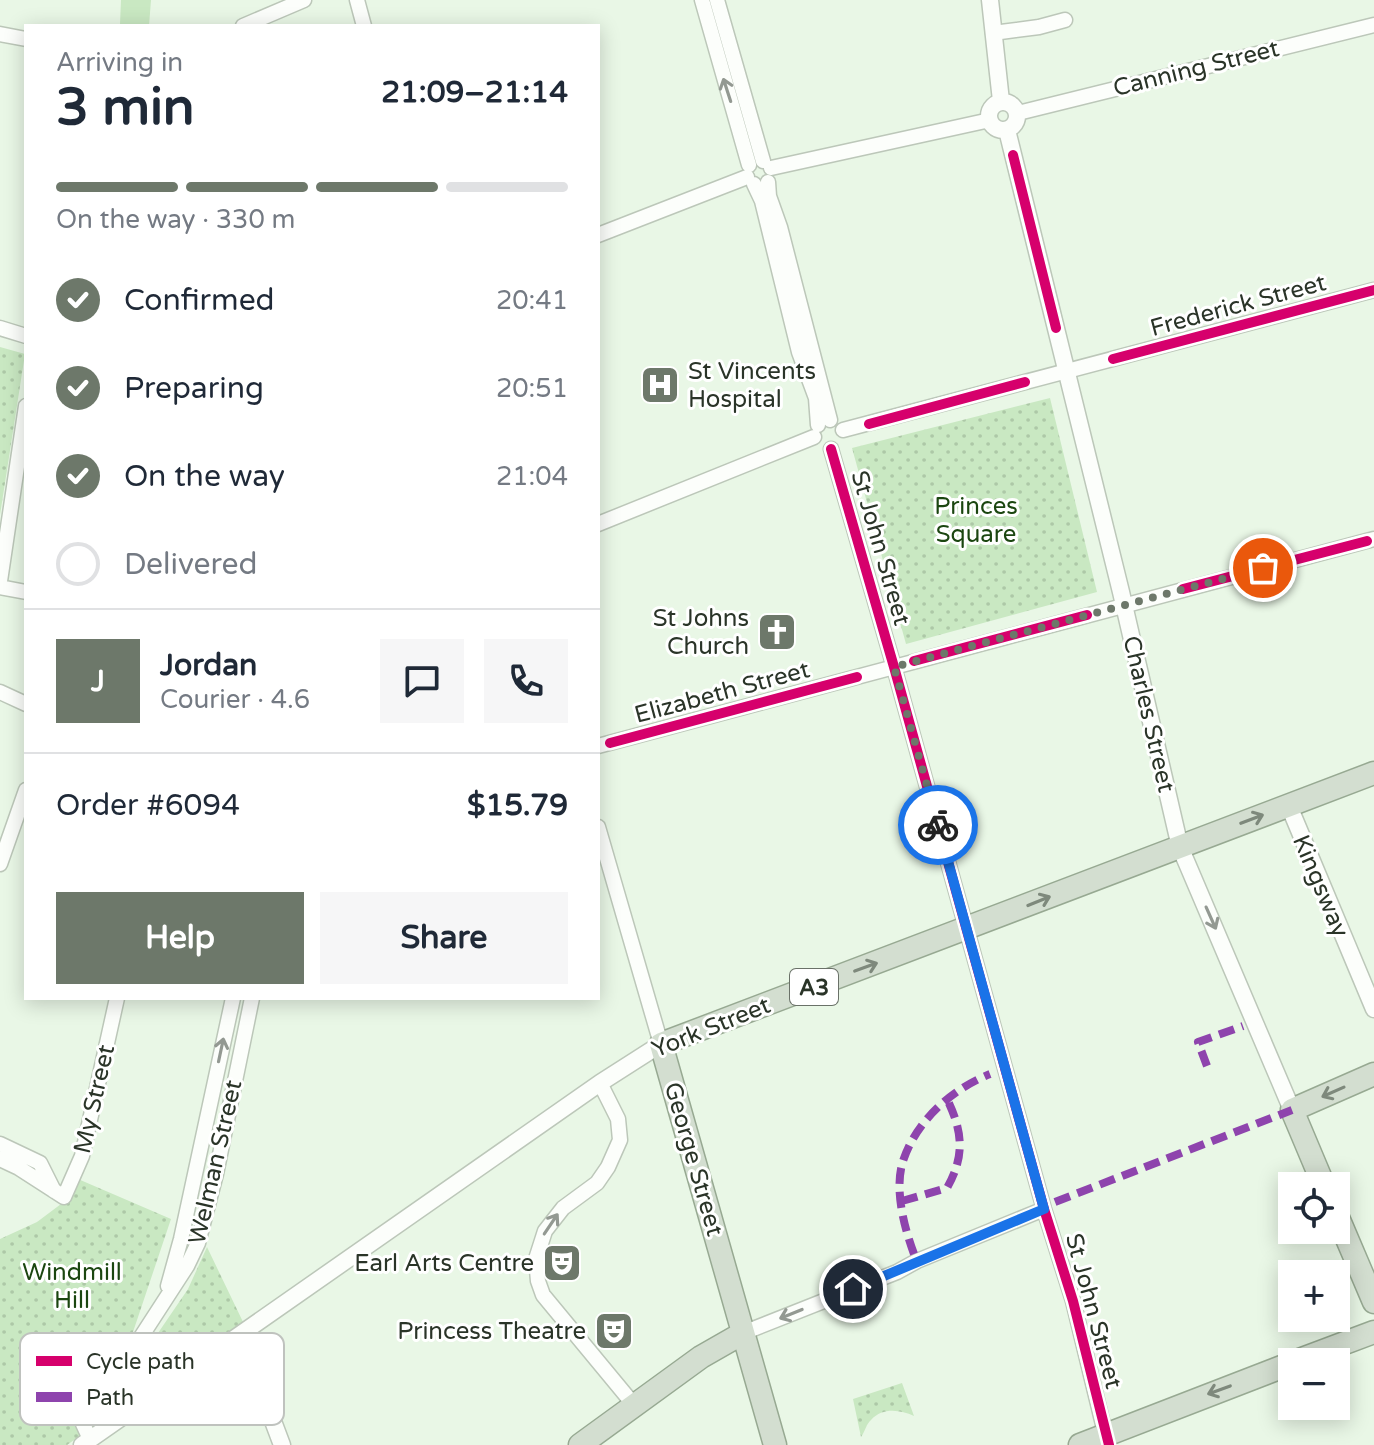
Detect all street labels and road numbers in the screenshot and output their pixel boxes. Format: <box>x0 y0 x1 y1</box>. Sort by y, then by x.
street label: Canning Street <box>1110 34 1282 103</box>
street label: Frederick Street <box>1147 268 1329 343</box>
street label: St John Street <box>845 467 916 629</box>
street label: Charles Street <box>1116 633 1181 795</box>
street label: Elizabeth Street <box>631 655 813 730</box>
street label: Kingsway <box>1286 831 1355 942</box>
road number: A3 <box>790 969 838 1005</box>
street label: York Street <box>648 991 775 1064</box>
street label: My Street <box>68 1042 121 1156</box>
street label: Welman Street <box>182 1077 248 1247</box>
street label: George Street <box>658 1079 729 1239</box>
street label: St John Street <box>1059 1230 1128 1392</box>

